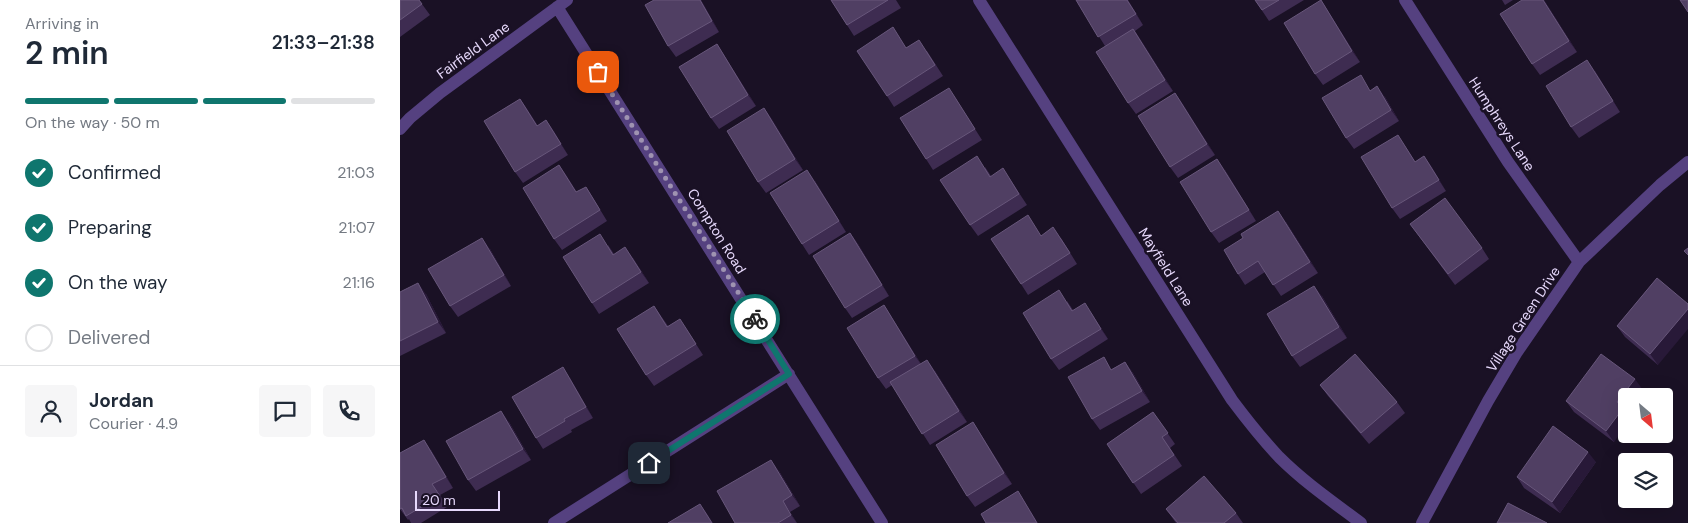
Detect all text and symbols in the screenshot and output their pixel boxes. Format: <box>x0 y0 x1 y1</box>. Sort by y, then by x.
text: Arriving in <box>25 13 99 34</box>
street label: Fairfield Lane <box>433 18 513 82</box>
text: 21:33–21:38 <box>272 30 375 55</box>
text: 2 min <box>25 32 109 74</box>
pin <box>577 51 619 93</box>
icon: bag <box>584 58 612 86</box>
street label: Humphreys Lane <box>1465 74 1539 174</box>
text: On the way · 50 m <box>25 112 160 133</box>
icon: check <box>25 159 53 187</box>
text: Confirmed <box>68 160 161 185</box>
text: 21:03 <box>337 162 375 183</box>
street label: Compton Road <box>684 185 750 277</box>
icon: check <box>25 214 53 242</box>
text: Preparing <box>68 215 152 240</box>
text: 21:07 <box>338 217 375 238</box>
street label: Mayfield Lane <box>1135 224 1197 310</box>
street label: Village Green Drive <box>1482 263 1564 375</box>
icon: check <box>25 269 53 297</box>
text: On the way <box>68 270 168 295</box>
text: 21:16 <box>343 272 375 293</box>
courier <box>730 294 780 344</box>
icon: bike <box>741 305 769 333</box>
text: Delivered <box>68 325 150 350</box>
button: person <box>25 385 77 437</box>
button: chat <box>259 385 311 437</box>
button: phone <box>323 385 375 437</box>
text: Jordan <box>89 388 154 413</box>
north arrow <box>1618 388 1672 442</box>
map controls <box>1618 388 1673 508</box>
text: Courier · 4.9 <box>89 413 178 434</box>
pin <box>628 442 670 484</box>
icon: home <box>635 449 663 477</box>
button: layers <box>1618 453 1673 508</box>
scale bar <box>415 488 500 511</box>
text: 20 m <box>422 491 456 509</box>

